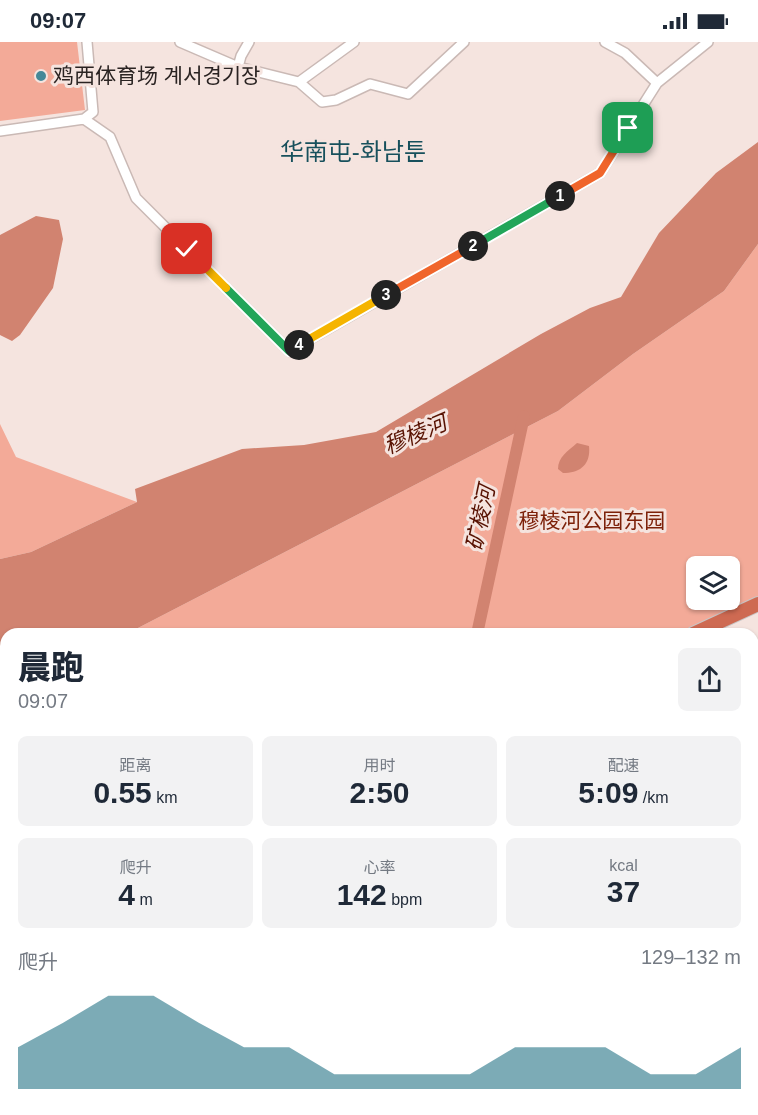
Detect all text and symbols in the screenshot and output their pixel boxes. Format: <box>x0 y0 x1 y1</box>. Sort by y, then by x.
text: 09:07 <box>30 8 86 33</box>
place label: 鸡西体育场 계서경기장 <box>53 64 260 87</box>
marker: 鸡西体育场 계서경기장 <box>34 69 48 83</box>
pin <box>602 102 653 153</box>
icon: arrive <box>611 111 644 144</box>
district label: 华南屯-화남툰 <box>280 138 426 165</box>
pin: 1 <box>545 181 575 211</box>
text: 1 <box>556 187 564 204</box>
pin <box>161 223 212 274</box>
pin: 2 <box>458 231 488 261</box>
icon: check <box>170 232 203 265</box>
text: 2 <box>469 237 477 254</box>
pin: 3 <box>371 280 401 310</box>
text: 3 <box>382 286 390 303</box>
pin: 4 <box>284 330 314 360</box>
text: 4 <box>295 336 303 353</box>
water label: 穆棱河 <box>380 408 454 459</box>
water label: 矿棱河 <box>461 479 500 553</box>
park label: 穆棱河公园东园 <box>519 509 666 532</box>
map controls <box>686 556 740 610</box>
button: layers <box>686 556 740 610</box>
button: share <box>678 648 741 711</box>
text: 晨跑 <box>18 649 84 686</box>
text: 09:07 <box>18 690 68 712</box>
text: 距离 <box>119 757 152 774</box>
text: 用时 <box>363 757 396 774</box>
text: 配速 <box>607 757 640 774</box>
text: 0.55 <box>93 776 152 809</box>
text: 2:50 <box>349 776 410 809</box>
text: 5:09 <box>578 776 638 809</box>
text: km <box>152 789 178 806</box>
text: /km <box>638 789 669 806</box>
text: kcal <box>609 857 638 874</box>
text: 爬升 <box>119 859 152 876</box>
text: 心率 <box>363 859 396 876</box>
text: 37 <box>607 875 640 908</box>
text: 4 <box>118 878 135 911</box>
text: 142 <box>337 878 387 911</box>
text: m <box>135 891 153 908</box>
text: bpm <box>387 891 422 908</box>
text: 129–132 m <box>641 946 741 968</box>
text: 爬升 <box>18 951 58 973</box>

